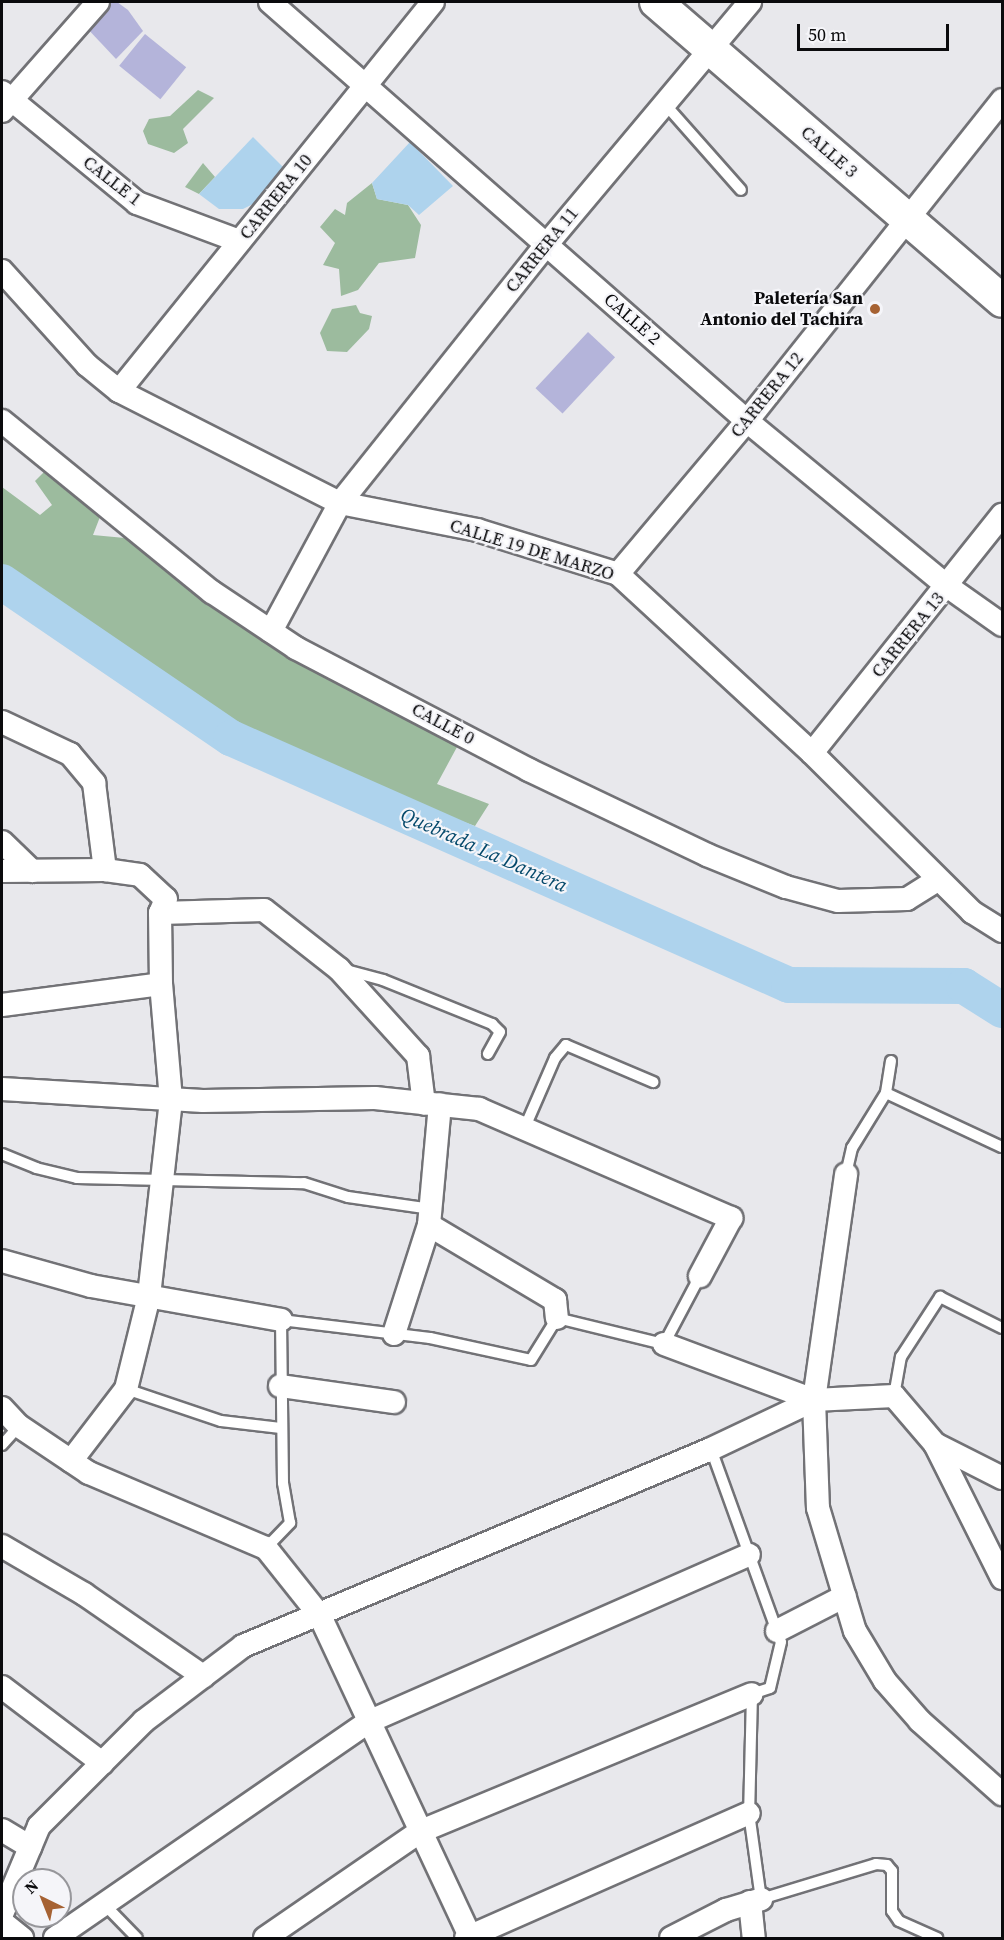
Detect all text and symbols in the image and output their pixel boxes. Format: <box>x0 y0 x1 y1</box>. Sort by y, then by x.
scale bar <box>800 12 952 50</box>
text: 50 m <box>808 22 846 47</box>
street label: CALLE 3 <box>796 122 862 182</box>
street label: CARRERA 10 <box>235 150 317 244</box>
street label: CALLE 1 <box>79 152 145 210</box>
street label: CARRERA 11 <box>501 203 583 297</box>
place label: Paletería San Antonio del Tachira <box>700 288 863 330</box>
street label: CALLE 2 <box>599 289 665 349</box>
marker: Paletería San Antonio del Tachira <box>868 302 882 316</box>
street label: CARRERA 12 <box>726 348 808 442</box>
street label: CALLE 19 DE MARZO <box>447 515 617 585</box>
street label: CARRERA 13 <box>867 588 949 682</box>
street label: CALLE 0 <box>408 699 478 749</box>
water label: Quebrada La Dantera <box>397 802 571 898</box>
north arrow <box>12 1868 72 1928</box>
text: N <box>19 1874 43 1898</box>

